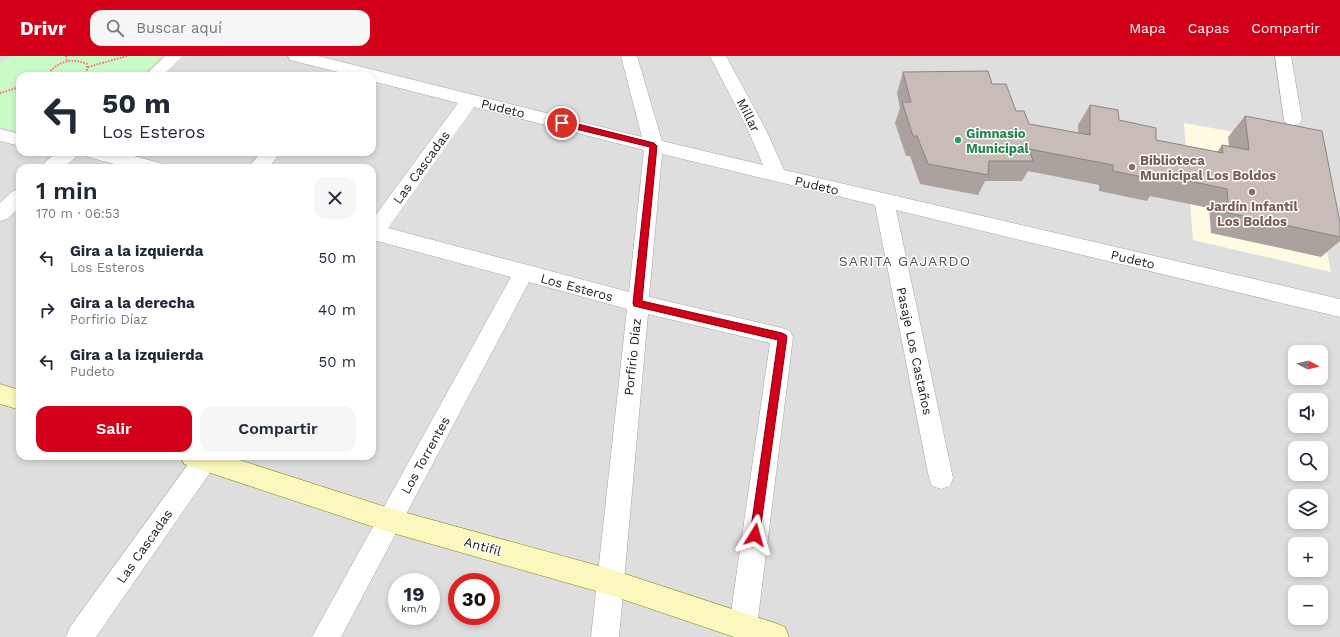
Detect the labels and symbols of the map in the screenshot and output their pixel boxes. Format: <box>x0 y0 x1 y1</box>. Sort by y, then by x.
street label: Pudeto <box>479 96 527 121</box>
street label: Millar <box>734 96 763 134</box>
pin <box>545 106 579 140</box>
place label: Gimnasio Municipal <box>966 126 1029 156</box>
street label: Las Cascadas <box>390 128 453 207</box>
marker: Gimnasio Municipal <box>953 135 963 145</box>
place label: Biblioteca Municipal Los Boldos <box>1140 153 1276 183</box>
marker: Biblioteca Municipal Los Boldos <box>1127 162 1137 172</box>
street label: Pudeto <box>793 173 841 198</box>
marker: Jardín Infantil Los Boldos <box>1247 187 1257 197</box>
place label: Jardín Infantil Los Boldos <box>1206 199 1298 229</box>
street label: Pudeto <box>1109 247 1157 272</box>
district label: SARITA GAJARDO <box>839 253 971 269</box>
street label: Los Esteros <box>539 271 615 304</box>
street label: Pasaje Los Castaños <box>894 286 935 416</box>
street label: Porfirio Díaz <box>621 318 644 396</box>
north arrow <box>1288 345 1328 385</box>
street label: Los Torrentes <box>398 414 453 497</box>
street label: Las Cascadas <box>113 506 175 586</box>
position arrow <box>734 514 776 556</box>
street label: Antifil <box>463 534 503 559</box>
speed limit sign: 30 <box>448 573 500 625</box>

